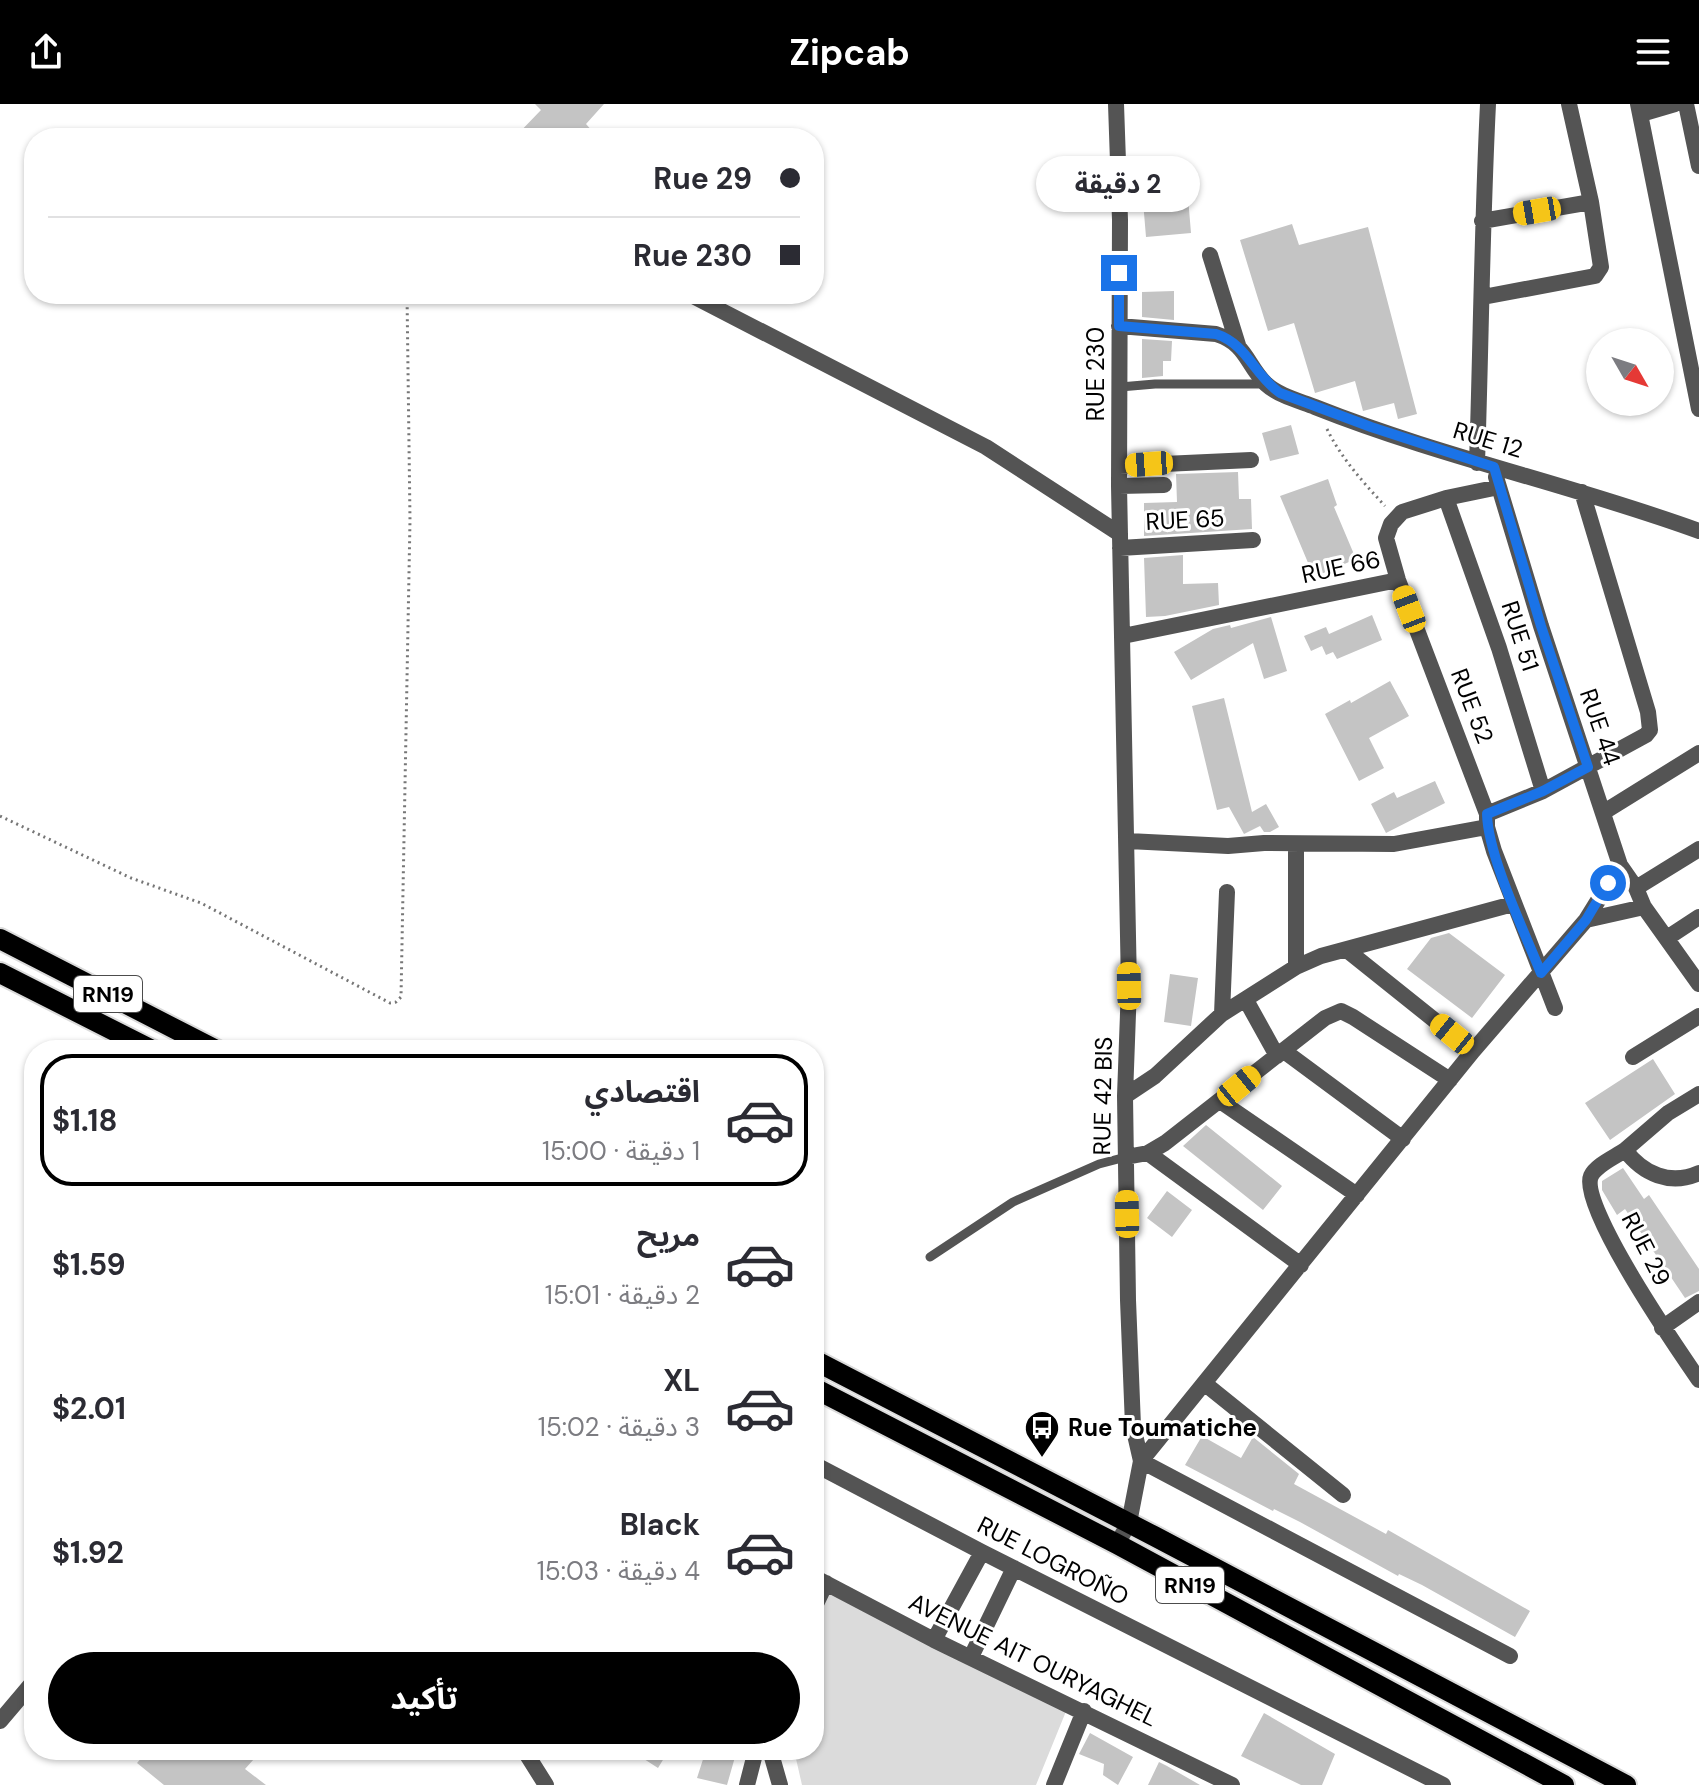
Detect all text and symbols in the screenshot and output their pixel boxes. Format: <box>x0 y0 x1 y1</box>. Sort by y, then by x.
text: Zipcab <box>789 29 910 76</box>
icon: share <box>24 30 68 74</box>
icon: menu <box>1631 30 1675 74</box>
callout: 2 دقيقة <box>1037 157 1201 213</box>
text: Rue 29 <box>653 159 752 198</box>
text: 2 دقيقة <box>1075 167 1161 201</box>
car <box>1511 195 1563 227</box>
text: Rue 230 <box>633 236 752 275</box>
route end <box>1101 255 1137 291</box>
street label: RUE 230 <box>1080 327 1111 421</box>
north arrow <box>1586 328 1674 416</box>
map controls <box>1586 328 1674 416</box>
street label: RUE 12 <box>1450 414 1527 465</box>
car <box>1124 450 1174 478</box>
street label: RUE 65 <box>1145 502 1225 537</box>
street label: RUE 66 <box>1299 543 1383 590</box>
car <box>1389 582 1429 636</box>
street label: RUE 51 <box>1495 597 1546 675</box>
street label: RUE 52 <box>1444 664 1501 748</box>
street label: RUE 44 <box>1573 684 1628 769</box>
route start <box>1590 865 1626 901</box>
car <box>1117 962 1141 1010</box>
road number: RN19 <box>74 976 142 1012</box>
car <box>1426 1010 1478 1058</box>
street label: RUE 42 BIS <box>1086 1036 1119 1156</box>
car <box>1213 1062 1265 1110</box>
text: اقتصادي <box>585 1072 700 1111</box>
icon: car <box>724 1084 796 1156</box>
text: $1.18 <box>52 1101 118 1140</box>
text: 1 دقيقة · 15:00 <box>542 1134 700 1168</box>
car <box>1115 1190 1139 1238</box>
street label: RUE 29 <box>1615 1207 1678 1291</box>
text: مريح <box>637 1216 700 1255</box>
icon: car <box>724 1228 796 1300</box>
text: $1.59 <box>52 1245 126 1284</box>
text: 2 دقيقة · 15:01 <box>545 1278 700 1312</box>
text: XL <box>663 1361 700 1400</box>
icon: car <box>724 1372 796 1444</box>
text: $2.01 <box>52 1389 126 1428</box>
bus stop icon: Rue Toumatiche <box>1023 1409 1061 1459</box>
text: 3 دقيقة · 15:02 <box>538 1410 700 1444</box>
place label: Rue Toumatiche <box>1068 1412 1257 1443</box>
text: Black <box>620 1505 700 1544</box>
street label: RUE LOGROÑO <box>972 1509 1134 1612</box>
icon: car <box>724 1516 796 1588</box>
text: $1.92 <box>52 1533 124 1572</box>
text: 4 دقيقة · 15:03 <box>537 1554 700 1588</box>
road number: RN19 <box>1156 1567 1224 1603</box>
street label: AVENUE AIT OURYAGHEL <box>904 1586 1163 1733</box>
button: تأكيد <box>48 1652 800 1744</box>

